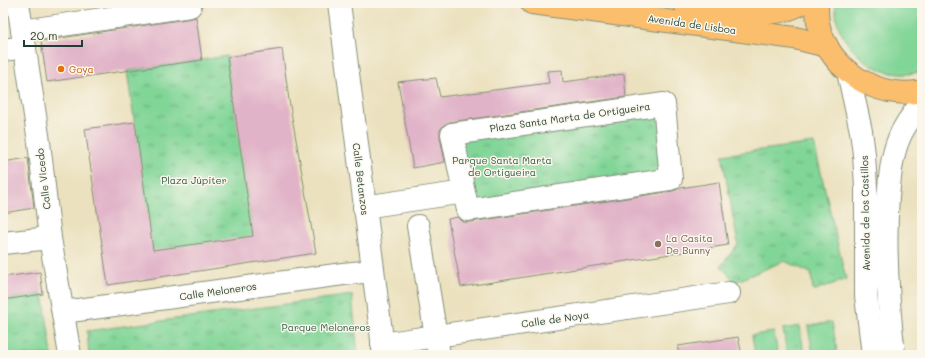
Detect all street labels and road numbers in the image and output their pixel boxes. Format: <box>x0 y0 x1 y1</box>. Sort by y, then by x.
street label: Avenida de Lisboa <box>647 11 737 37</box>
street label: Plaza Santa Marta de Ortigueira <box>489 99 651 135</box>
street label: Calle Betanzos <box>350 142 372 216</box>
street label: Calle Vicedo <box>32 148 54 210</box>
street label: Avenida de los Castillos <box>857 155 873 271</box>
street label: Calle Meloneros <box>178 279 258 303</box>
street label: Calle de Noya <box>520 307 590 331</box>

